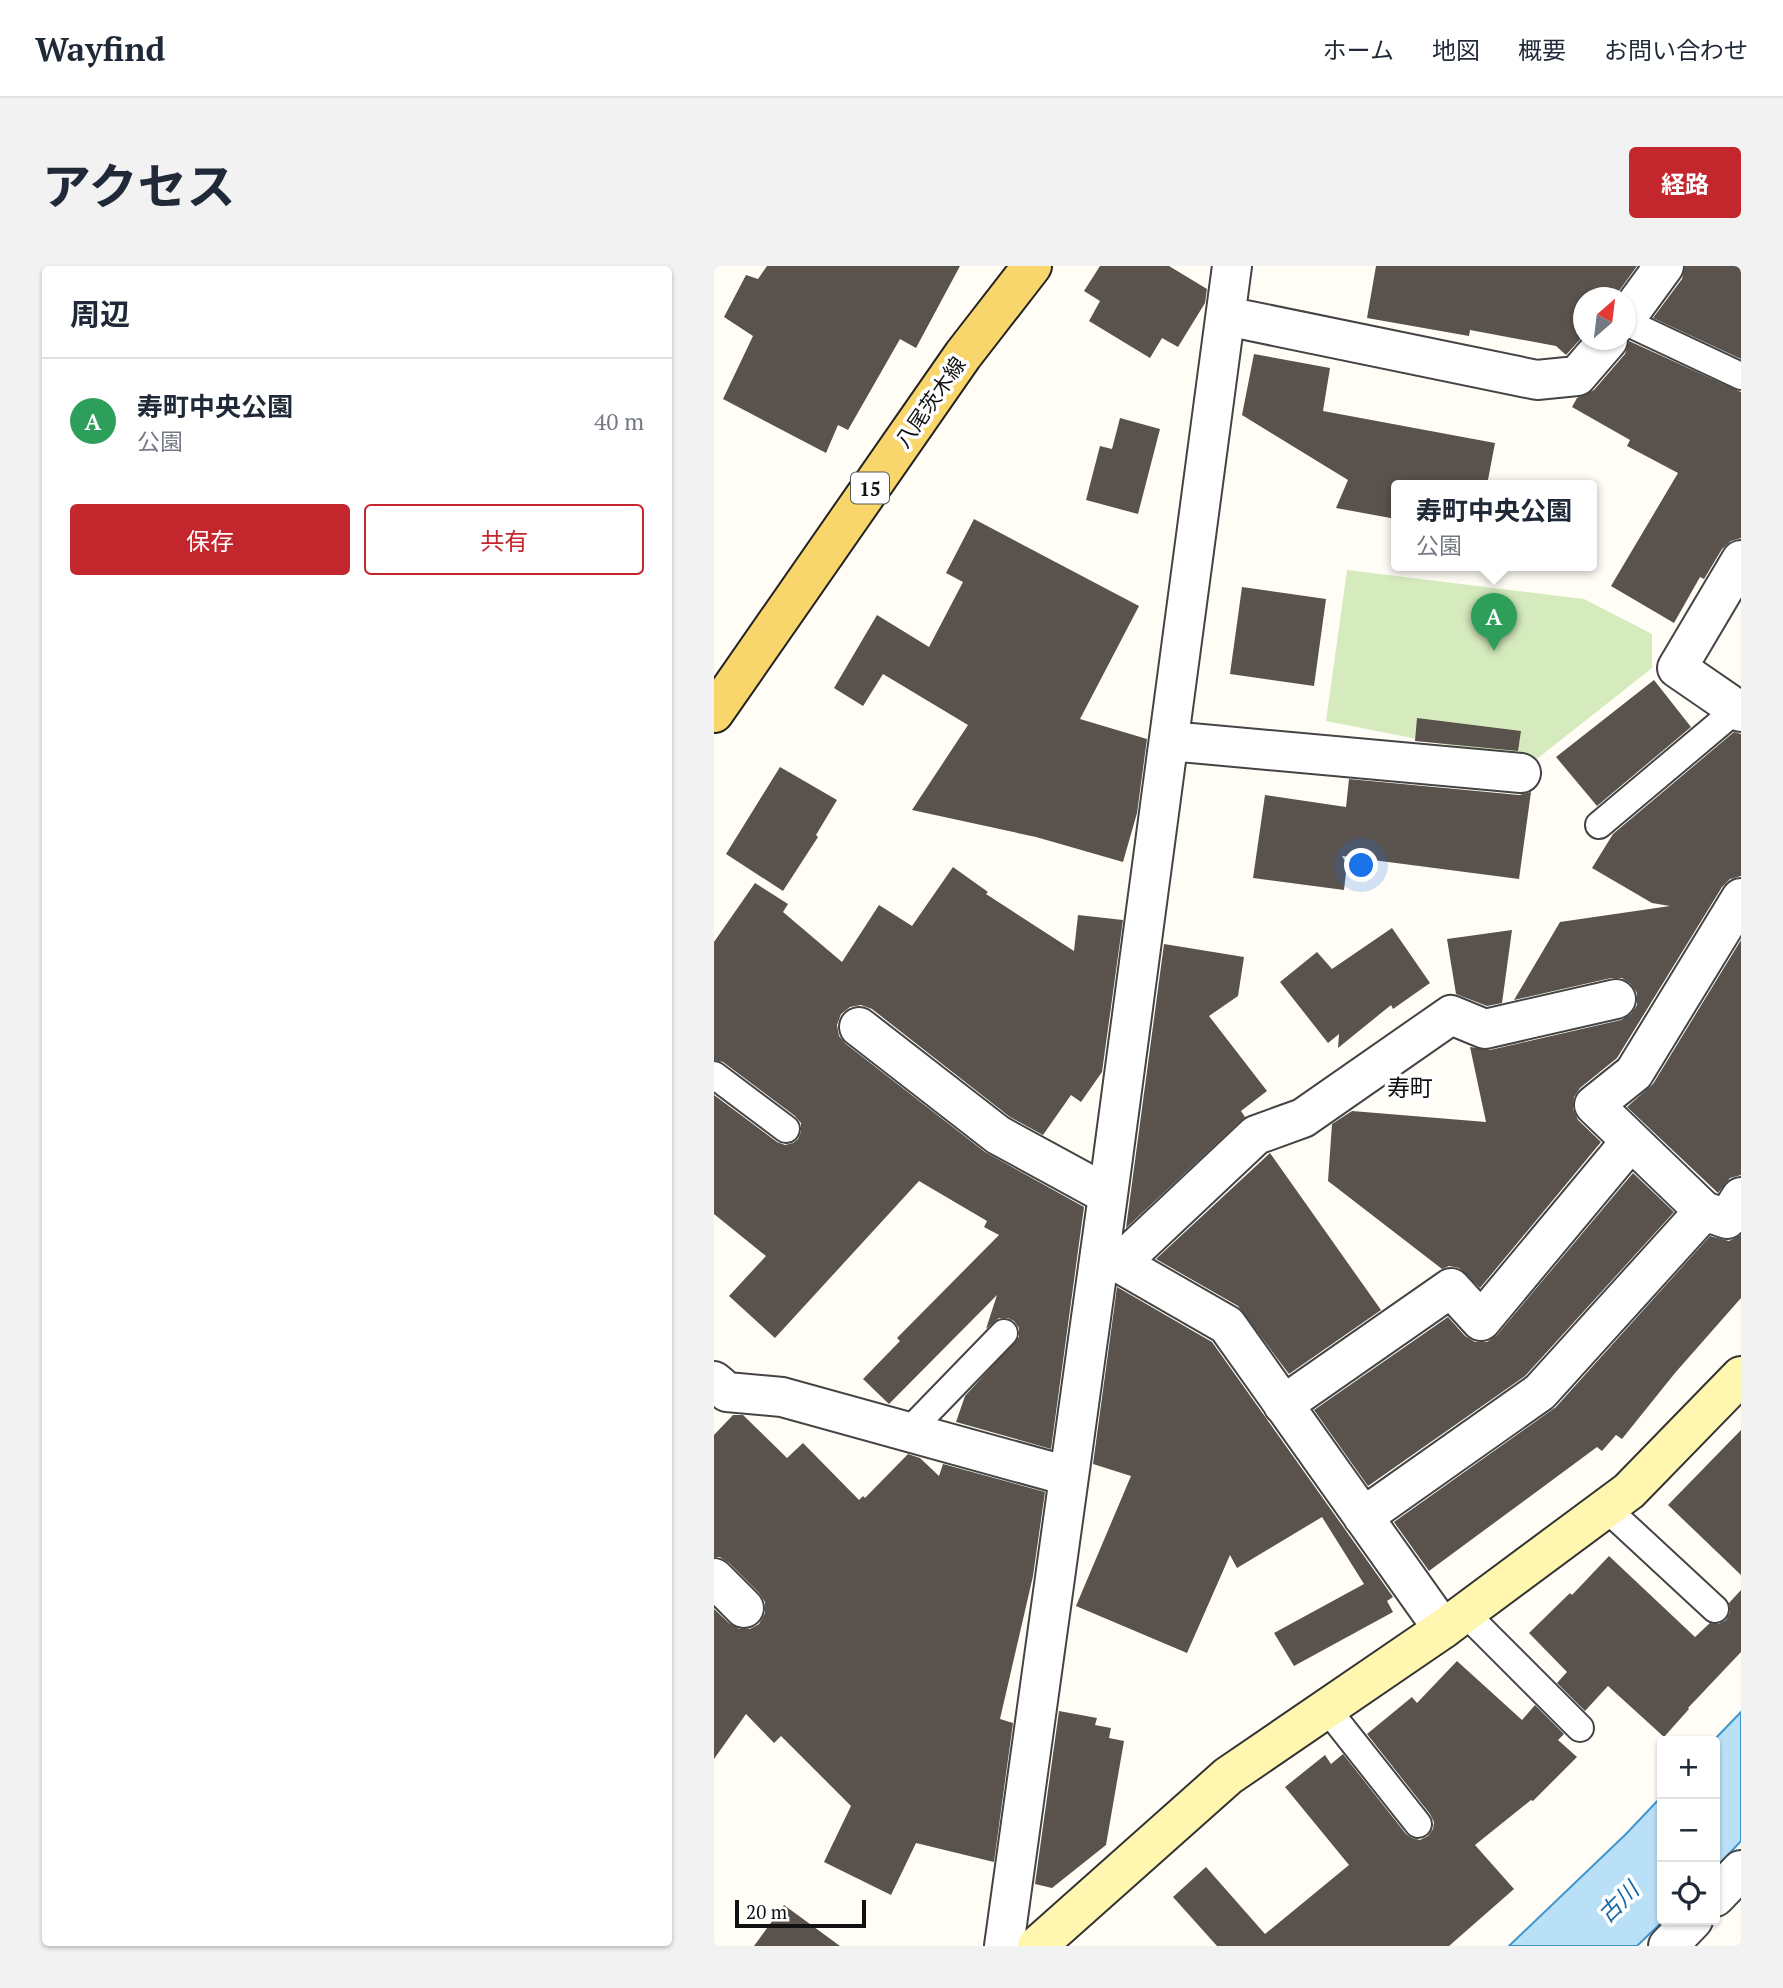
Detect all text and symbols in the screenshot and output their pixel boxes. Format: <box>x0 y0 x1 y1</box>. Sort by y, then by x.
text: Wayfind <box>35 27 165 70</box>
text: ホーム <box>1323 34 1394 66</box>
text: 地図 <box>1432 34 1480 66</box>
text: 概要 <box>1518 34 1566 66</box>
text: お問い合わせ <box>1604 34 1748 66</box>
button: 経路 <box>1629 147 1741 218</box>
text: アクセス <box>42 153 236 218</box>
north arrow <box>1573 287 1636 350</box>
text: 周辺 <box>70 294 130 334</box>
street label: 八尾茨木線 <box>888 351 972 453</box>
text: 寿町中央公園 <box>137 389 293 423</box>
text: A <box>85 406 101 437</box>
text: 40 m <box>594 406 644 437</box>
text: 公園 <box>137 426 183 457</box>
road number: 15 <box>851 472 889 504</box>
popup <box>1391 480 1597 571</box>
text: 寿町中央公園 <box>1416 493 1572 527</box>
button: 保存 <box>70 504 350 575</box>
button: 共有 <box>364 504 644 575</box>
text: 公園 <box>1416 530 1462 561</box>
pin: A <box>1471 593 1517 651</box>
your location <box>1344 848 1378 882</box>
district label: 寿町 <box>1387 1072 1433 1103</box>
map controls <box>1657 1736 1720 1925</box>
button: + <box>1657 1736 1720 1799</box>
button: − <box>1657 1799 1720 1862</box>
button: locate <box>1657 1862 1720 1925</box>
water label: 古川 <box>1591 1873 1647 1929</box>
scale bar <box>735 1897 866 1929</box>
text: 20 m <box>746 1899 787 1924</box>

